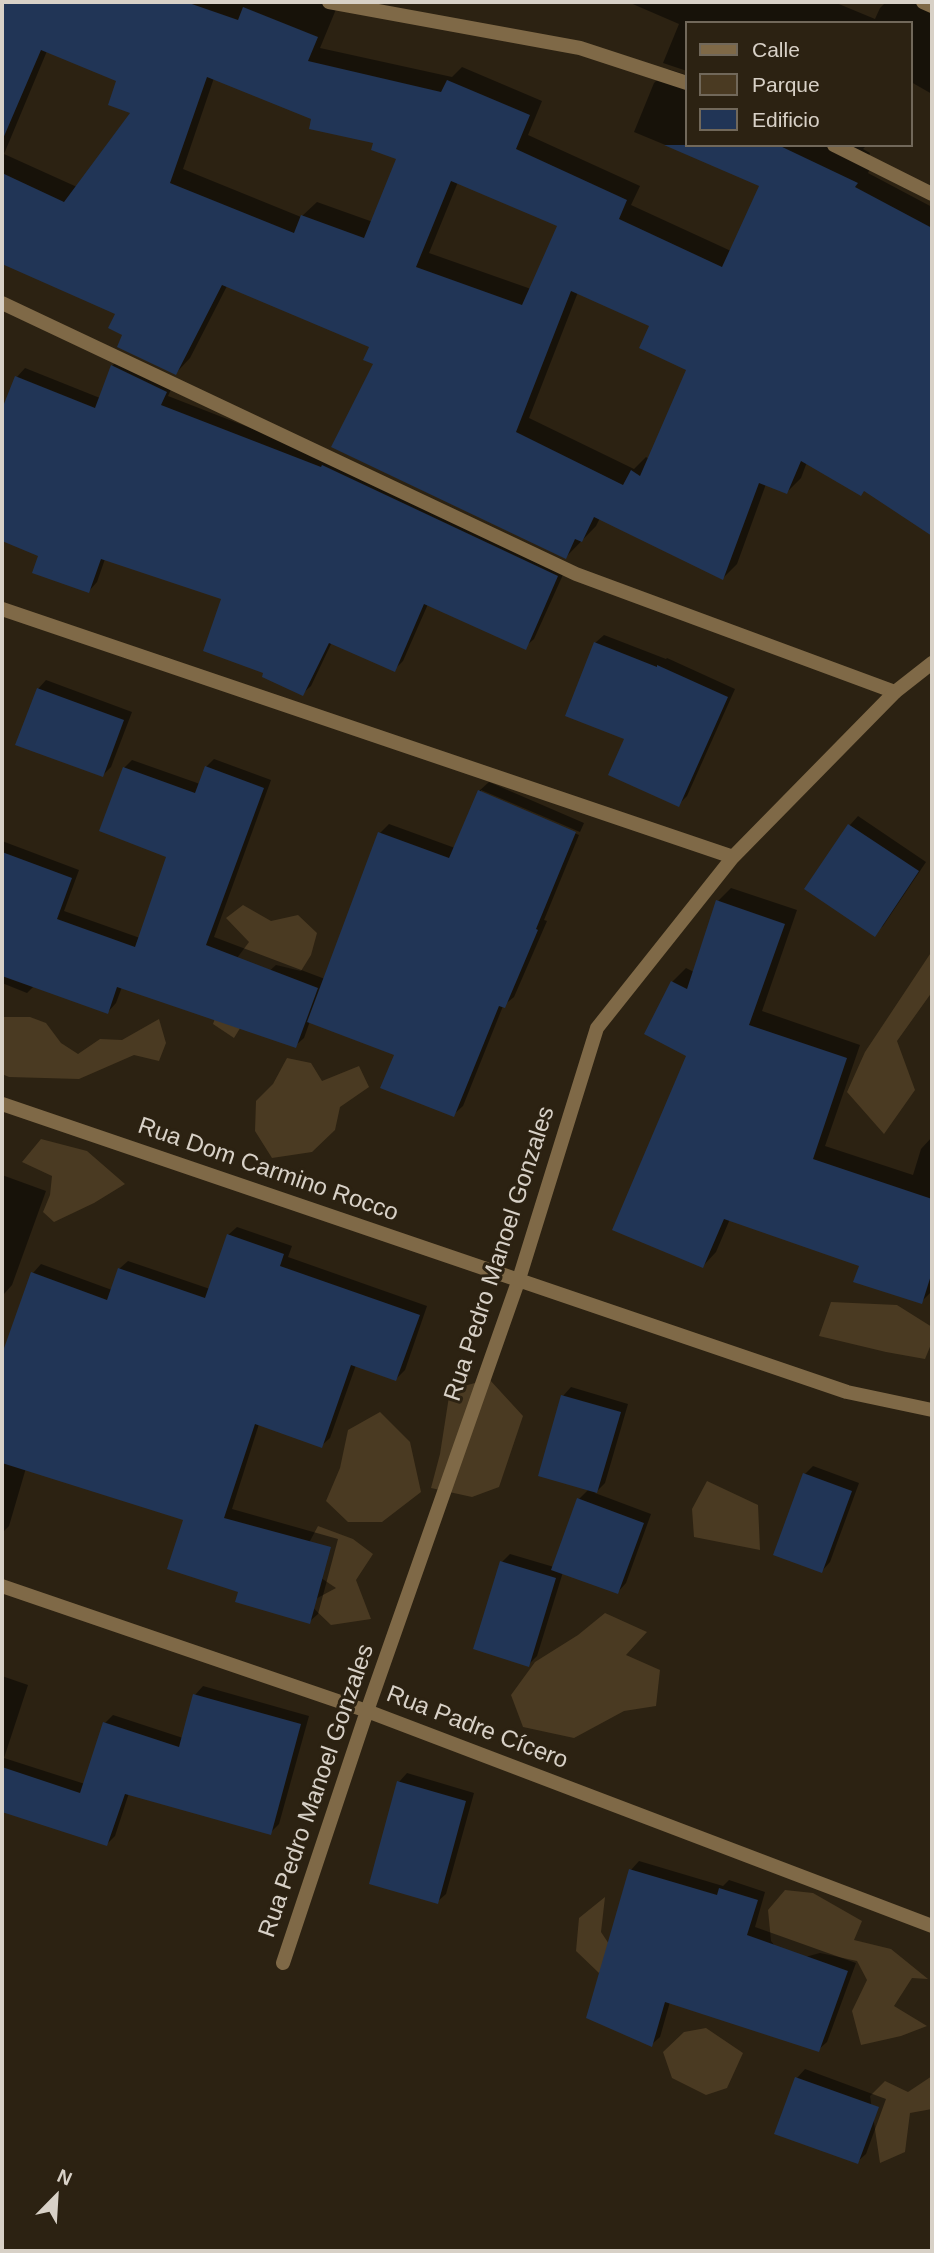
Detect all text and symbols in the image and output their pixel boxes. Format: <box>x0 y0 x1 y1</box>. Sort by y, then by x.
legend <box>685 21 913 147</box>
text: Calle <box>752 38 800 61</box>
text: Parque <box>752 73 820 96</box>
text: Edificio <box>752 108 820 131</box>
street label: Rua Pedro Manoel Gonzales <box>439 1103 561 1405</box>
street label: Rua Dom Carmino Rocco <box>134 1112 402 1228</box>
street label: Rua Pedro Manoel Gonzales <box>253 1641 381 1941</box>
street label: Rua Padre Cícero <box>382 1680 572 1776</box>
north arrow <box>21 2162 91 2232</box>
text: N <box>54 2165 75 2190</box>

